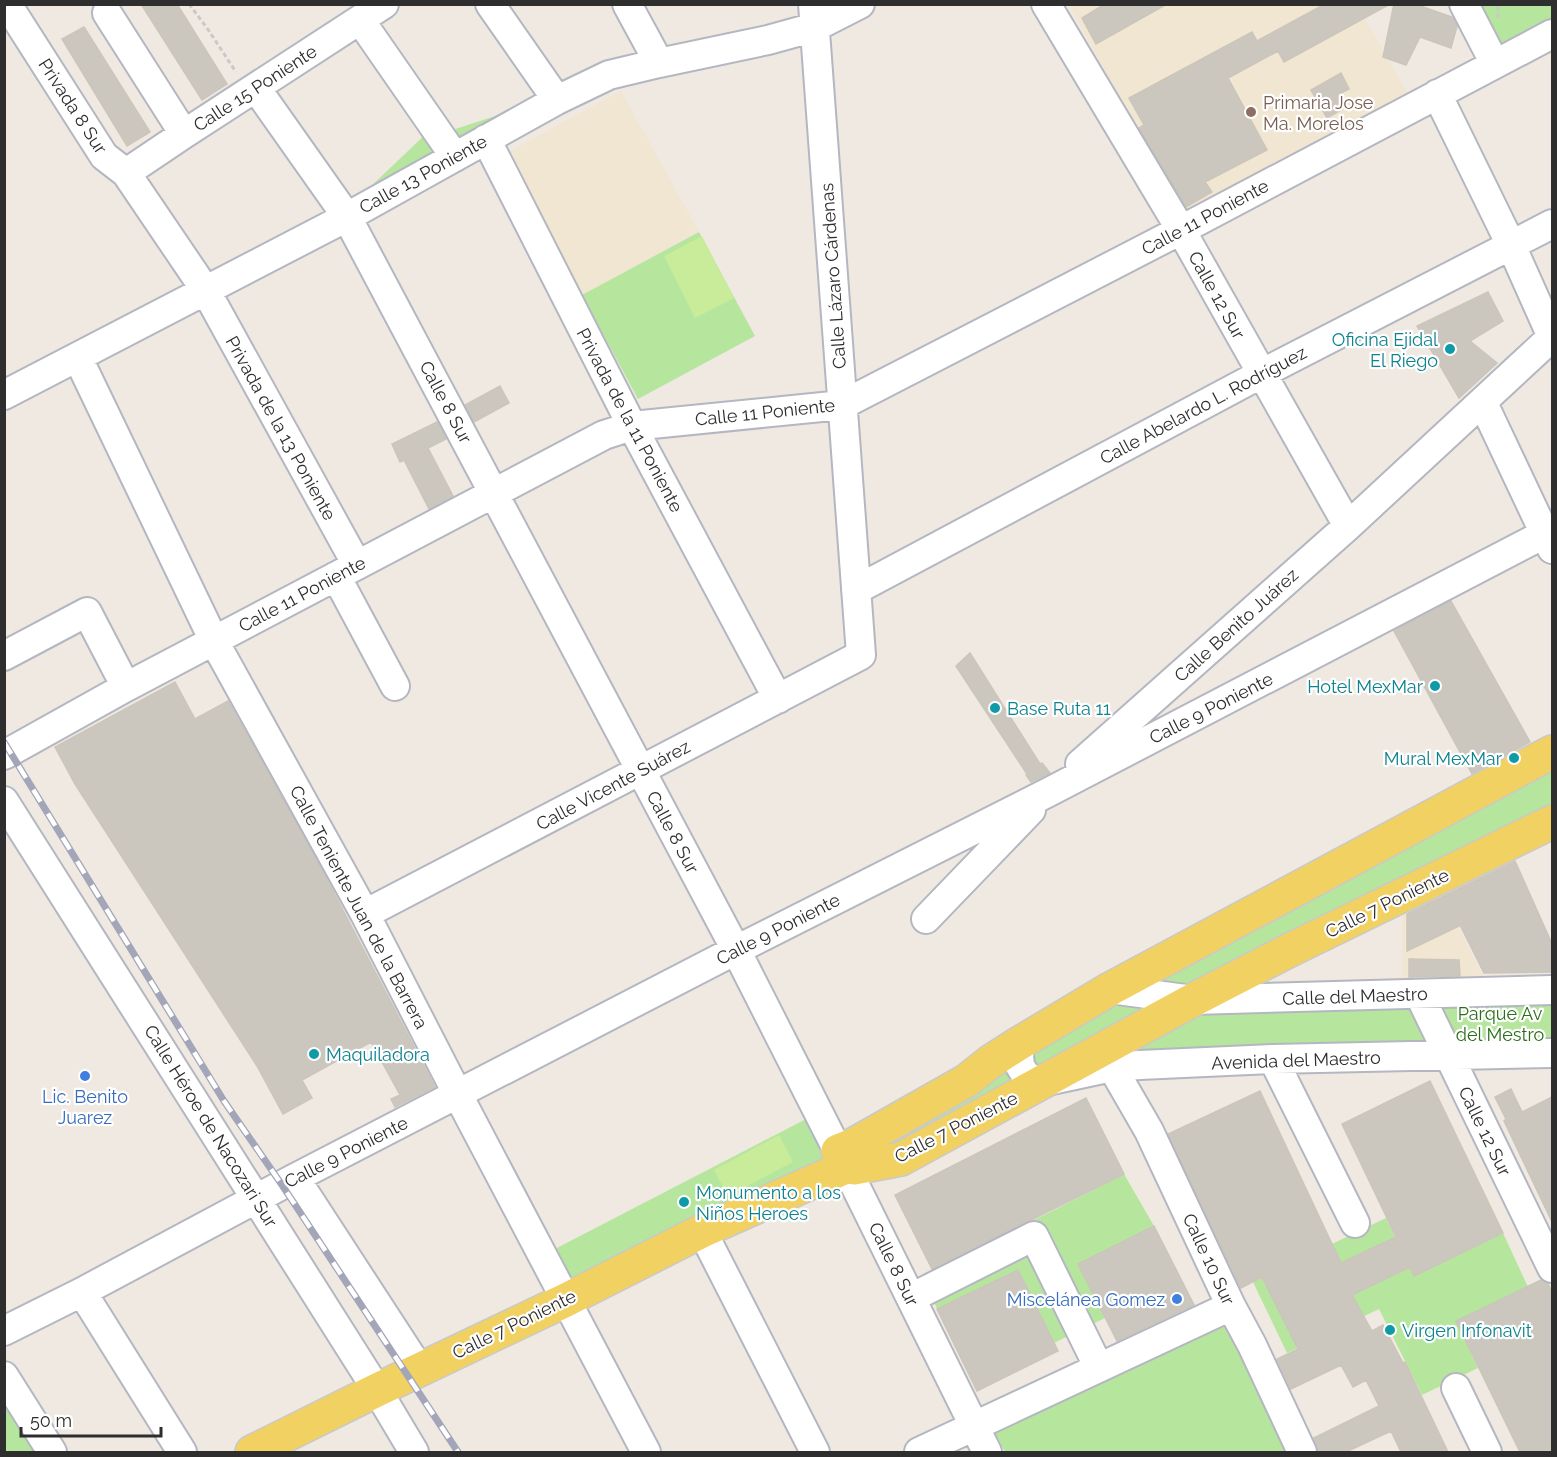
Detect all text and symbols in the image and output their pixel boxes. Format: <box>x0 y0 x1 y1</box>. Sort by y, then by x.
street label: Calle 15 Poniente <box>189 40 321 136</box>
street label: Privada 8 Sur <box>34 54 112 158</box>
place label: Primaria Jose Ma. Morelos <box>1263 92 1374 134</box>
marker: Primaria Jose Ma. Morelos <box>1244 105 1258 119</box>
street label: Calle 13 Poniente <box>356 130 491 218</box>
street label: Calle 11 Poniente <box>1138 175 1272 259</box>
street label: Calle Lázaro Cárdenas <box>816 182 850 370</box>
street label: Calle 12 Sur <box>1184 248 1250 343</box>
street label: Privada de la 11 Poniente <box>573 324 688 516</box>
place label: Oficina Ejidal El Riego <box>1332 329 1438 371</box>
street label: Privada de la 13 Poniente <box>222 332 341 524</box>
street label: Calle Abelardo L. Rodríguez <box>1096 341 1310 468</box>
marker: Oficina Ejidal El Riego <box>1443 342 1457 356</box>
street label: Calle 8 Sur <box>416 357 477 447</box>
street label: Calle 11 Poniente <box>694 394 836 430</box>
street label: Calle 11 Poniente <box>235 552 369 636</box>
street label: Calle Benito Juárez <box>1170 564 1302 686</box>
street label: Calle 9 Poniente <box>1146 668 1277 748</box>
place label: Hotel MexMar <box>1307 676 1424 697</box>
marker: Hotel MexMar <box>1428 679 1442 693</box>
place label: Base Ruta 11 <box>1007 698 1111 719</box>
marker: Base Ruta 11 <box>988 701 1002 715</box>
street label: Calle Vicente Suárez <box>532 735 694 834</box>
place label: Mural MexMar <box>1384 748 1503 769</box>
marker: Mural MexMar <box>1507 751 1521 765</box>
street label: Calle Teniente Juan de la Barrera <box>286 782 432 1032</box>
street label: Calle 8 Sur <box>643 787 704 877</box>
street label: Calle 7 Poniente <box>1322 864 1453 942</box>
street label: Calle 9 Poniente <box>713 889 844 969</box>
street label: Calle del Maestro <box>1282 983 1428 1009</box>
park label: Parque Av del Mestro <box>1456 1003 1544 1045</box>
street label: Calle Héroe de Nacozari Sur <box>140 1021 282 1232</box>
place label: Maquiladora <box>326 1044 430 1065</box>
marker: Maquiladora <box>307 1047 321 1061</box>
street label: Avenida del Maestro <box>1211 1047 1381 1073</box>
marker: Lic. Benito Juarez <box>78 1069 92 1083</box>
street label: Calle 12 Sur <box>1454 1083 1516 1180</box>
place label: Lic. Benito Juarez <box>42 1086 128 1128</box>
street label: Calle 7 Poniente <box>891 1087 1021 1167</box>
street label: Calle 9 Poniente <box>281 1112 412 1192</box>
place label: Monumento a los Niños Heroes <box>696 1182 841 1224</box>
marker: Monumento a los Niños Heroes <box>677 1195 691 1209</box>
street label: Calle 10 Sur <box>1179 1210 1240 1309</box>
street label: Calle 8 Sur <box>865 1219 924 1310</box>
street label: Calle 7 Poniente <box>449 1285 580 1363</box>
place label: Miscelánea Gomez <box>1007 1289 1165 1310</box>
marker: Miscelánea Gomez <box>1170 1292 1184 1306</box>
place label: Virgen Infonavit <box>1402 1320 1532 1341</box>
marker: Virgen Infonavit <box>1383 1323 1397 1337</box>
scale bar <box>21 1400 160 1438</box>
text: 50 m <box>30 1410 72 1431</box>

